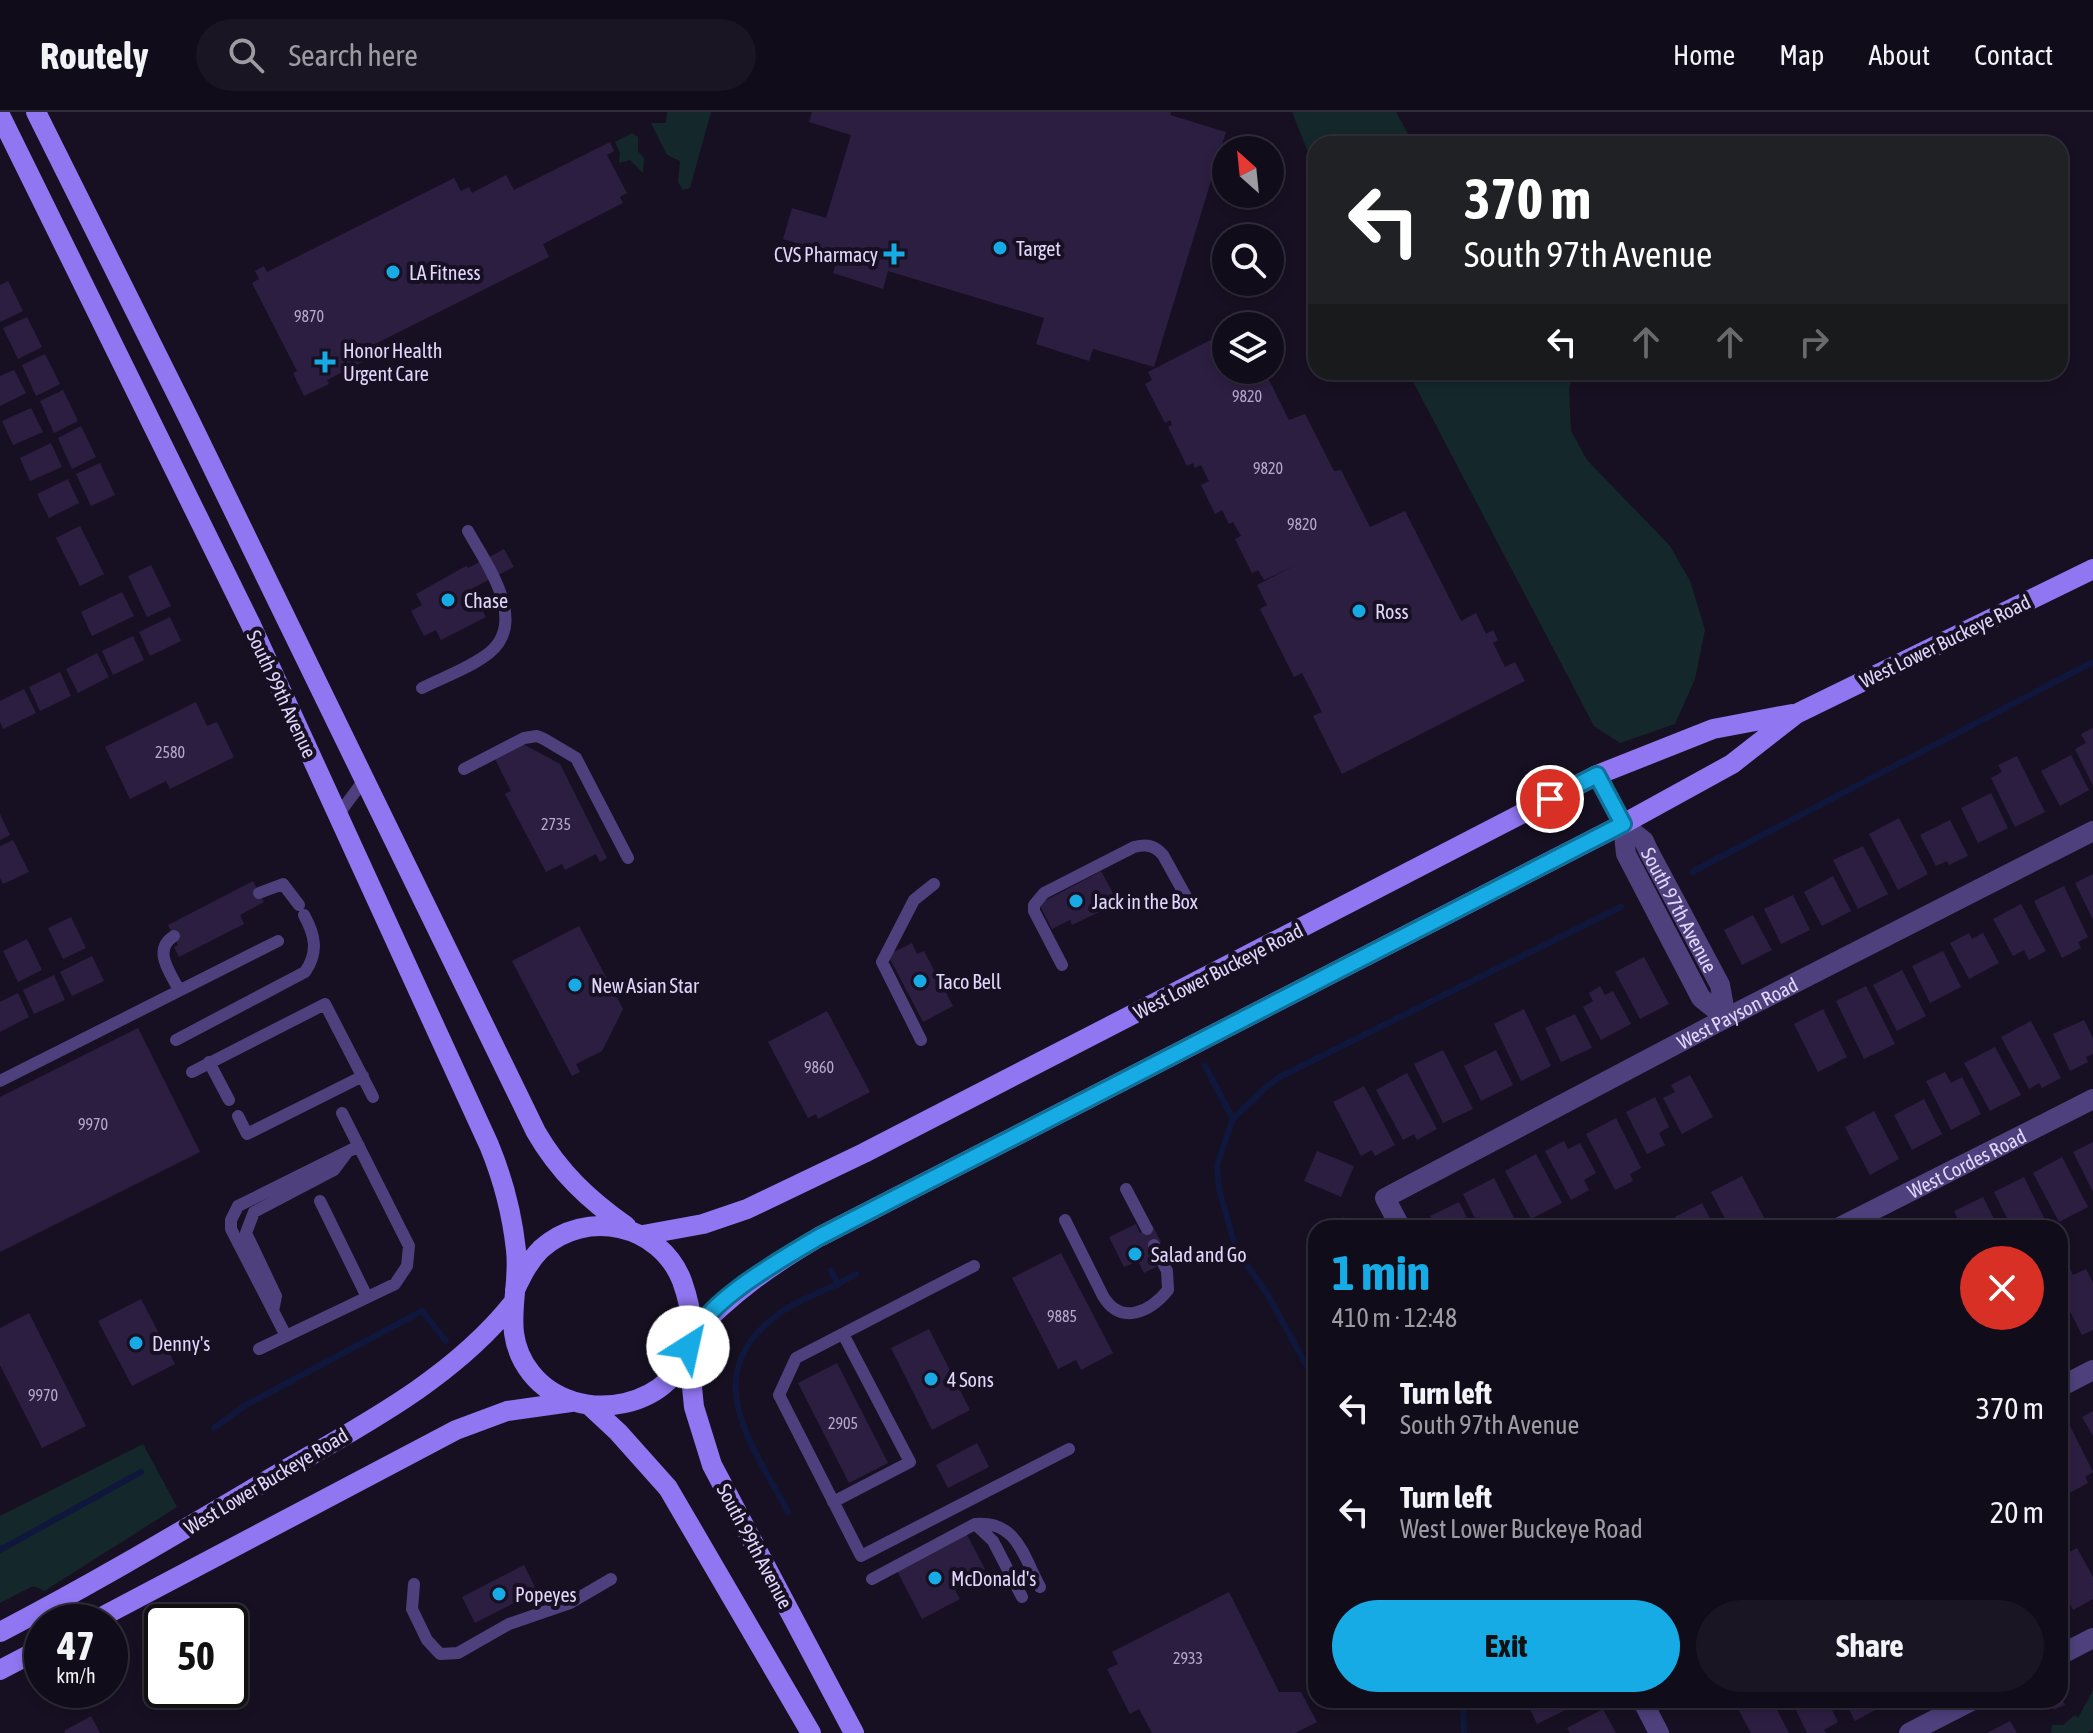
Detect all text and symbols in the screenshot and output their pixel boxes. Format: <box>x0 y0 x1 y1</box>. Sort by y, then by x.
search box <box>196 19 756 91</box>
icon: search <box>224 33 268 77</box>
text: Routely <box>40 34 148 77</box>
text: Search here <box>288 38 418 72</box>
text: Home <box>1673 39 1735 71</box>
text: Map <box>1779 39 1824 71</box>
text: About <box>1868 39 1930 71</box>
text: Contact <box>1974 39 2053 71</box>
north arrow <box>1212 136 1284 208</box>
map controls <box>1212 136 1284 384</box>
text: 370 m <box>1464 167 1591 231</box>
icon: left <box>1332 168 1436 272</box>
button: search <box>1212 224 1284 296</box>
text: South 97th Avenue <box>1464 233 1712 275</box>
place label: Target <box>1016 237 1061 260</box>
marker: Target <box>991 239 1009 257</box>
place label: CVS Pharmacy <box>774 243 878 266</box>
marker: CVS Pharmacy <box>885 245 903 263</box>
place label: LA Fitness <box>409 261 481 284</box>
marker: LA Fitness <box>384 263 402 281</box>
house number: 9870 <box>294 307 324 325</box>
button: layers <box>1212 312 1284 384</box>
icon: left <box>1540 320 1584 364</box>
icon: ahead <box>1624 320 1668 364</box>
icon: ahead <box>1708 320 1752 364</box>
icon: right <box>1792 320 1836 364</box>
place label: Honor Health Urgent Care <box>343 339 443 385</box>
marker: Honor Health Urgent Care <box>314 351 336 373</box>
house number: 9820 <box>1232 387 1262 405</box>
house number: 9820 <box>1253 459 1283 477</box>
house number: 9820 <box>1287 515 1317 533</box>
place label: Chase <box>464 589 508 612</box>
street label: West Lower Buckeye Road <box>1856 590 2034 692</box>
marker: Chase <box>439 591 457 609</box>
place label: Ross <box>1375 600 1409 623</box>
marker: Ross <box>1350 602 1368 620</box>
street label: South 99th Avenue <box>242 627 322 761</box>
house number: 2580 <box>155 743 185 761</box>
pin <box>1516 765 1584 833</box>
icon: arrive <box>1528 777 1572 821</box>
house number: 2735 <box>541 815 571 833</box>
street label: South 97th Avenue <box>1637 843 1722 976</box>
place label: Jack in the Box <box>1092 890 1198 913</box>
marker: Jack in the Box <box>1067 892 1085 910</box>
street label: West Lower Buckeye Road <box>1130 918 1306 1024</box>
place label: Taco Bell <box>936 970 1002 993</box>
marker: Taco Bell <box>911 972 929 990</box>
street label: West Payson Road <box>1673 972 1801 1053</box>
place label: New Asian Star <box>591 974 700 997</box>
marker: New Asian Star <box>566 976 584 994</box>
house number: 9860 <box>804 1058 834 1076</box>
house number: 9970 <box>78 1115 108 1133</box>
street label: West Cordes Road <box>1904 1124 2029 1202</box>
place label: Salad and Go <box>1151 1243 1247 1266</box>
marker: Salad and Go <box>1126 1245 1144 1263</box>
text: 1 min <box>1332 1245 1430 1300</box>
button: close <box>1960 1246 2044 1330</box>
text: 410 m · 12:48 <box>1332 1303 1457 1333</box>
position arrow <box>646 1305 730 1389</box>
house number: 9885 <box>1047 1307 1077 1325</box>
place label: Denny's <box>152 1332 210 1355</box>
marker: Denny's <box>127 1334 145 1352</box>
place label: 4 Sons <box>947 1368 994 1391</box>
marker: 4 Sons <box>922 1370 940 1388</box>
text: Turn left <box>1400 1376 1492 1410</box>
house number: 9970 <box>28 1386 58 1404</box>
icon: left <box>1332 1386 1376 1430</box>
text: 370 m <box>1976 1391 2044 1425</box>
text: South 97th Avenue <box>1400 1410 1579 1440</box>
house number: 2905 <box>828 1414 858 1432</box>
street label: West Lower Buckeye Road <box>180 1423 352 1539</box>
street label: South 99th Avenue <box>712 1480 798 1612</box>
text: Turn left <box>1400 1480 1492 1514</box>
icon: left <box>1332 1490 1376 1534</box>
text: 20 m <box>1990 1495 2044 1529</box>
text: West Lower Buckeye Road <box>1400 1514 1643 1544</box>
place label: McDonald's <box>951 1567 1036 1590</box>
marker: McDonald's <box>926 1569 944 1587</box>
place label: Popeyes <box>515 1583 577 1606</box>
marker: Popeyes <box>490 1585 508 1603</box>
button: Exit <box>1332 1600 1680 1692</box>
button: Share <box>1696 1600 2044 1692</box>
speed limit sign: 50 <box>144 1604 248 1708</box>
text: 47 <box>57 1623 95 1668</box>
house number: 2933 <box>1173 1649 1203 1667</box>
text: km/h <box>56 1664 96 1687</box>

